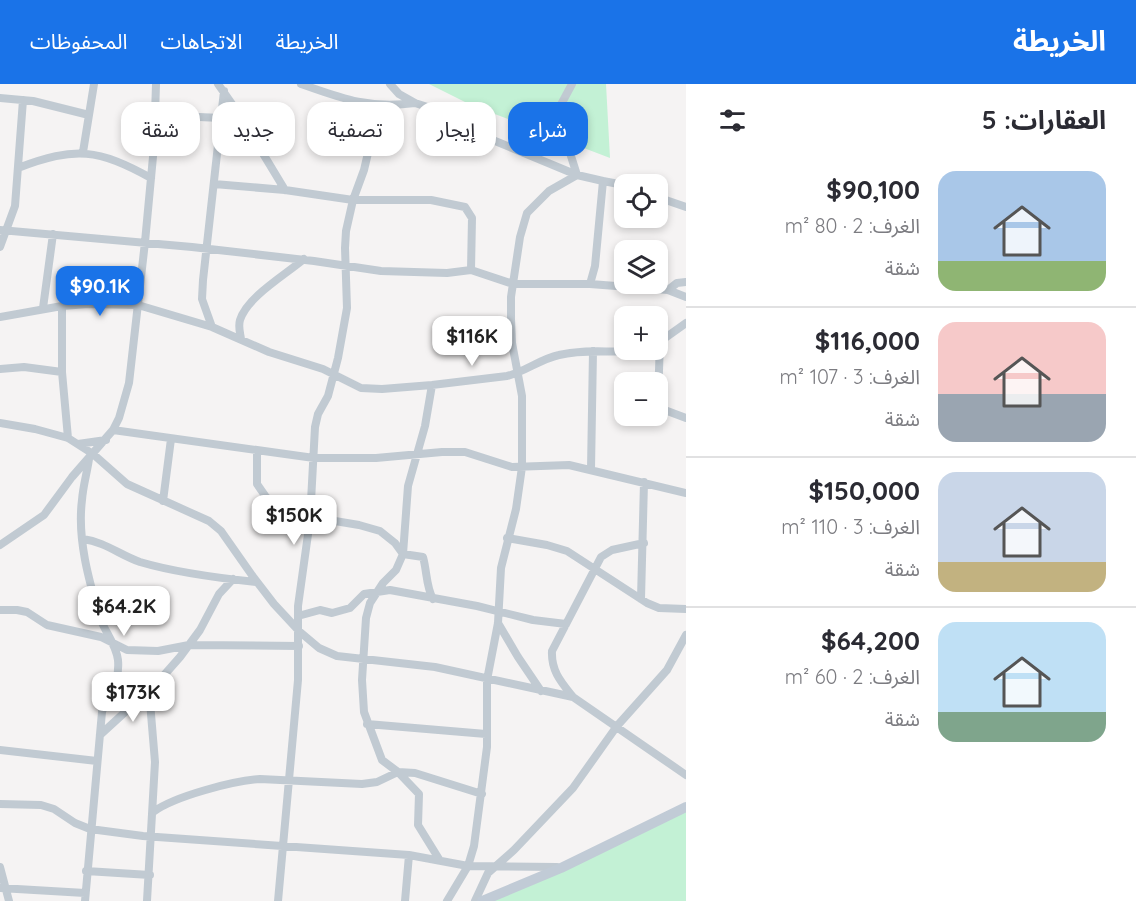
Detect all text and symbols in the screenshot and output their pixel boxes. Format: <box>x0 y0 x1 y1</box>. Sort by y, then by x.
text: الخريطة <box>1013 23 1106 58</box>
text: المحفوظات <box>30 28 127 54</box>
text: الاتجاهات <box>160 28 242 54</box>
text: الخريطة <box>275 28 338 54</box>
chip: شقة <box>121 102 200 156</box>
chip: جديد <box>212 102 295 156</box>
chip: تصفية <box>307 102 404 156</box>
chip: إيجار <box>416 102 496 156</box>
chip: شراء <box>508 102 588 156</box>
text: العقارات: 5 <box>982 103 1106 136</box>
icon: filters <box>716 104 749 137</box>
text: $90,100 <box>826 173 920 206</box>
map controls <box>614 174 668 426</box>
button: locate <box>614 174 668 228</box>
icon: home <box>986 195 1058 267</box>
text: الغرف: 2 · 80 m² <box>785 213 920 238</box>
button: layers <box>614 240 668 294</box>
text: شقة <box>885 255 920 280</box>
pin: $90.1K <box>51 266 149 317</box>
text: $90.1K <box>70 273 130 298</box>
button: + <box>614 306 668 360</box>
pin: $116K <box>430 316 514 367</box>
text: $116K <box>446 323 498 348</box>
text: $116,000 <box>815 324 920 357</box>
icon: home <box>986 346 1058 418</box>
text: الغرف: 3 · 107 m² <box>780 364 920 389</box>
button: − <box>614 372 668 426</box>
text: شقة <box>885 406 920 431</box>
text: $150,000 <box>808 474 920 507</box>
pin: $150K <box>252 495 336 546</box>
icon: home <box>986 496 1058 568</box>
text: $150K <box>266 502 322 527</box>
text: الغرف: 3 · 110 m² <box>781 514 920 539</box>
text: شقة <box>885 556 920 581</box>
pin: $64.2K <box>75 586 173 637</box>
text: $64.2K <box>92 593 156 618</box>
text: $64,200 <box>821 624 920 657</box>
icon: home <box>986 646 1058 718</box>
text: الغرف: 2 · 60 m² <box>785 664 920 689</box>
pin: $173K <box>91 672 175 723</box>
text: $173K <box>106 679 160 704</box>
text: شقة <box>885 706 920 731</box>

